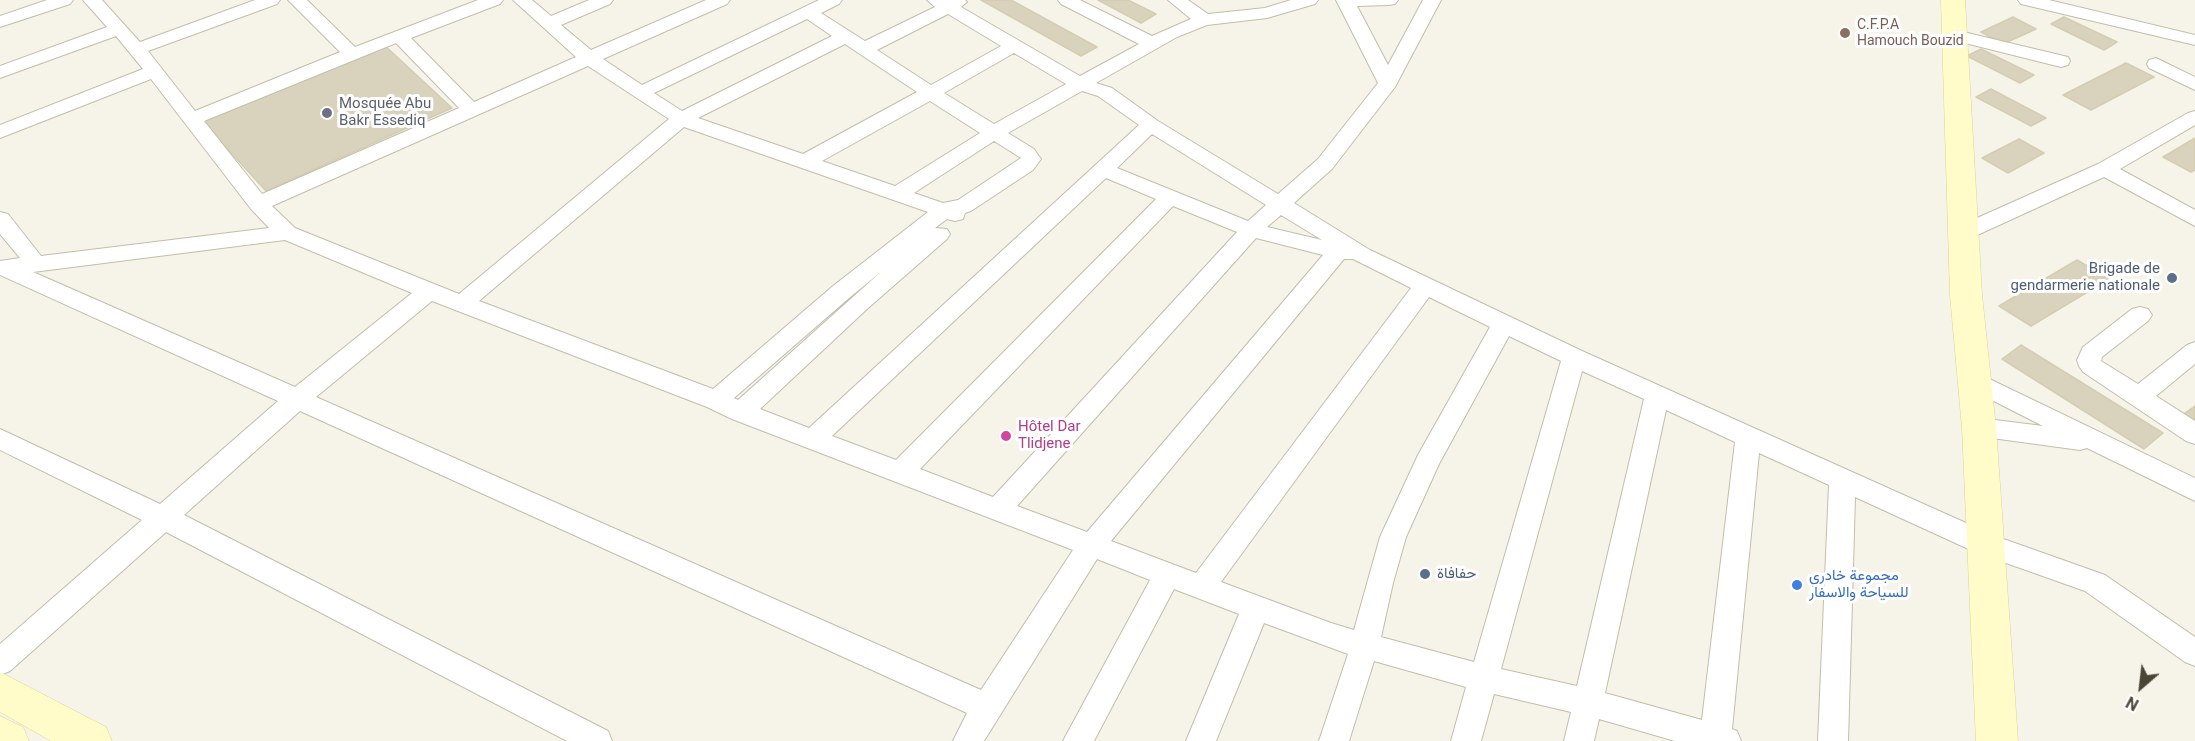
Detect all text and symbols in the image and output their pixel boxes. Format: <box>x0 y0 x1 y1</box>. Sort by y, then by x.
place label: C.F.P.A Hamouch Bouzid <box>1857 17 1964 50</box>
marker: C.F.P.A Hamouch Bouzid <box>1838 26 1852 40</box>
place label: Mosquée Abu Bakr Essediq <box>339 95 431 130</box>
marker: Mosquée Abu Bakr Essediq <box>320 106 334 120</box>
place label: Brigade de gendarmerie nationale <box>2011 260 2160 295</box>
marker: Brigade de gendarmerie nationale <box>2165 271 2179 285</box>
place label: Hôtel Dar Tlidjene <box>1018 418 1081 453</box>
marker: Hôtel Dar Tlidjene <box>999 429 1013 443</box>
place label: حفافاة <box>1437 565 1476 583</box>
marker: حفافاة <box>1418 567 1432 581</box>
place label: مجموعة خادري للسياحة والاسفار <box>1809 567 1909 602</box>
marker: مجموعة خادري للسياحة والاسفار <box>1790 578 1804 592</box>
north arrow <box>2111 657 2171 717</box>
text: N <box>2123 692 2142 714</box>

